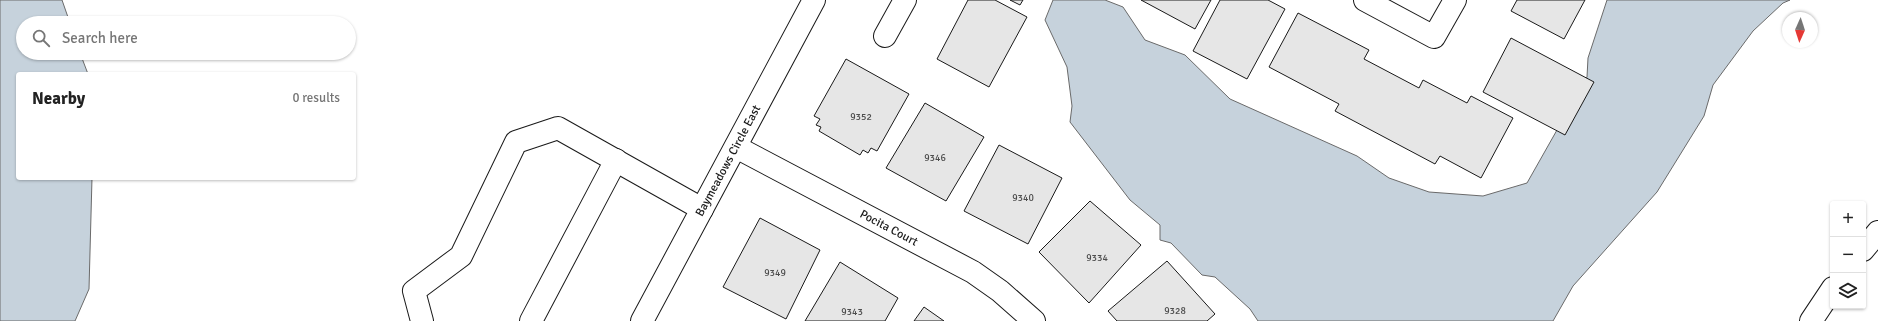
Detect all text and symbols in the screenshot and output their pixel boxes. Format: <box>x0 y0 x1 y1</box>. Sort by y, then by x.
north arrow <box>1782 12 1818 48</box>
search box <box>16 16 356 60</box>
icon: search <box>30 27 52 49</box>
text: Search here <box>62 29 138 47</box>
text: Nearby <box>32 88 85 109</box>
text: 0 results <box>292 90 340 106</box>
street label: Baymeadows Circle East <box>692 102 764 219</box>
house number: 9352 <box>850 111 872 123</box>
house number: 9346 <box>924 152 946 164</box>
house number: 9340 <box>1012 192 1034 204</box>
map controls <box>1830 201 1866 309</box>
button: + <box>1830 201 1866 237</box>
street label: Pocita Court <box>857 207 920 250</box>
button: − <box>1830 237 1866 273</box>
house number: 9334 <box>1086 252 1108 264</box>
house number: 9349 <box>764 267 786 279</box>
button: layers <box>1830 273 1866 309</box>
house number: 9328 <box>1164 305 1186 317</box>
house number: 9343 <box>841 306 863 318</box>

